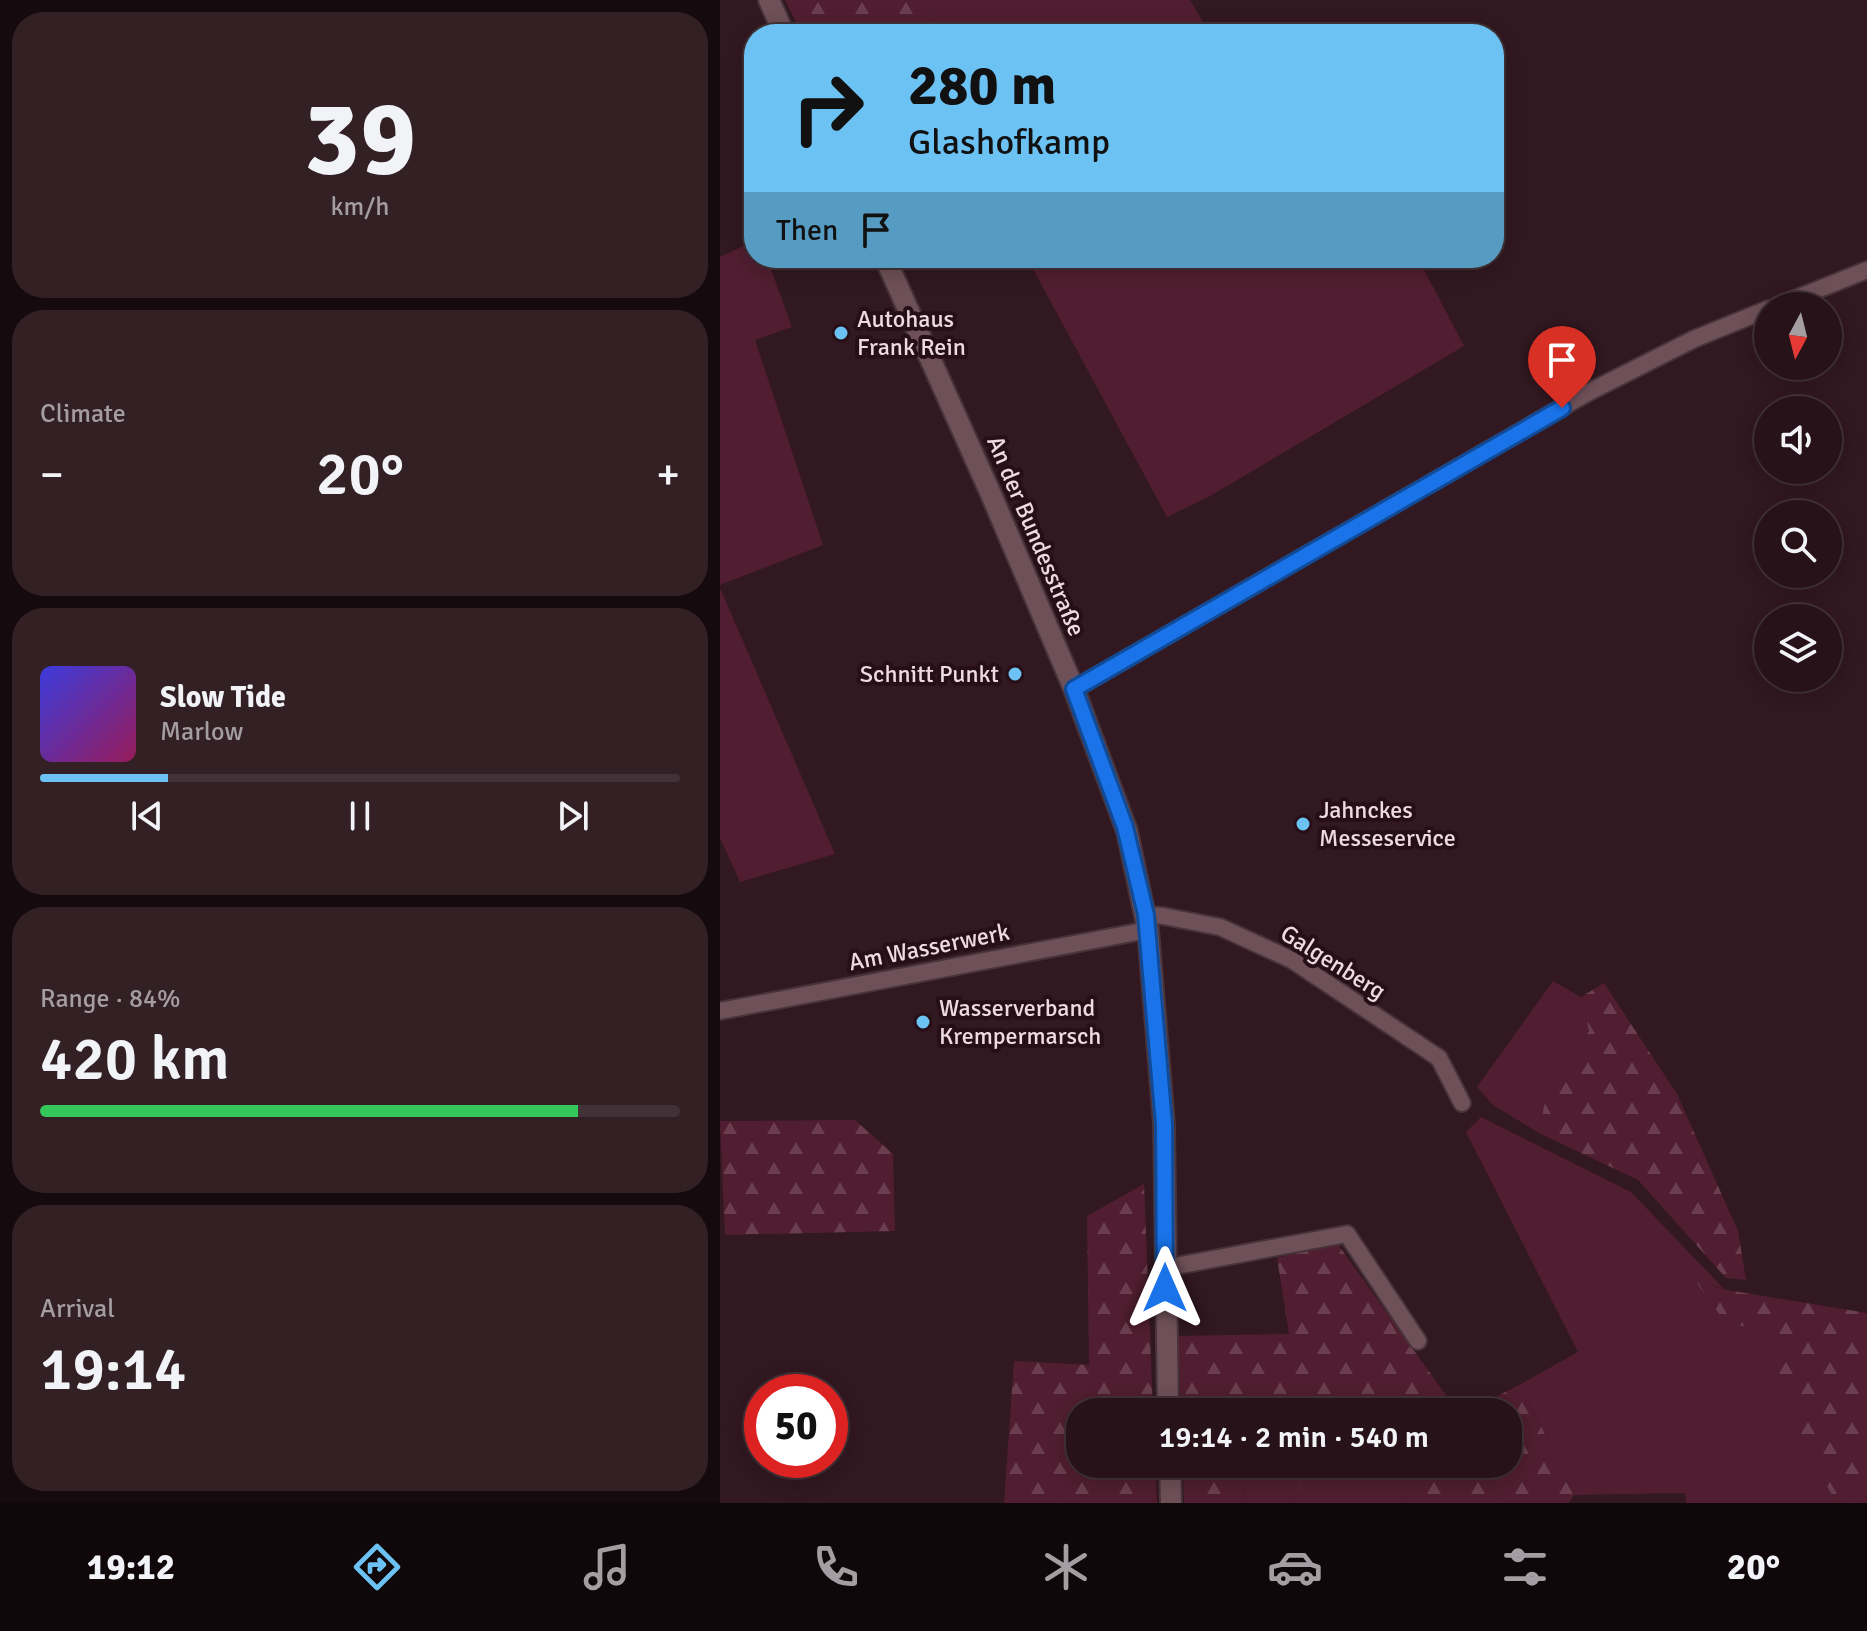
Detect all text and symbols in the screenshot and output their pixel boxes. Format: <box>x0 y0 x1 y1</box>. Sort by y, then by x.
text: 280 m <box>908 51 1056 120</box>
icon: right <box>776 56 880 160</box>
text: 39 <box>304 75 416 203</box>
text: Glashofkamp <box>908 120 1110 165</box>
text: km/h <box>331 191 389 223</box>
icon: arrive <box>854 208 898 252</box>
text: Then <box>776 212 838 249</box>
north arrow <box>1754 292 1842 380</box>
map controls <box>1754 292 1842 692</box>
place label: Autohaus Frank Rein <box>857 304 966 362</box>
marker: Autohaus Frank Rein <box>832 324 850 342</box>
pin <box>1528 326 1596 408</box>
icon: arrive <box>1540 338 1584 382</box>
button: sound <box>1754 396 1842 484</box>
text: Climate <box>40 398 126 430</box>
street label: An der Bundesstraße <box>980 431 1092 641</box>
text: 20° <box>316 438 404 512</box>
text: − <box>40 448 64 502</box>
text: + <box>656 448 680 502</box>
button: search <box>1754 500 1842 588</box>
button: layers <box>1754 604 1842 692</box>
place label: Schnitt Punkt <box>860 659 999 689</box>
marker: Schnitt Punkt <box>1006 665 1024 683</box>
text: Slow Tide <box>160 679 286 716</box>
text: Marlow <box>160 716 243 748</box>
icon: previous <box>125 794 169 838</box>
icon: pause <box>338 794 382 838</box>
icon: next <box>551 794 595 838</box>
place label: Jahnckes Messeservice <box>1319 795 1456 853</box>
marker: Jahnckes Messeservice <box>1294 815 1312 833</box>
street label: Am Wasserwerk <box>846 917 1012 977</box>
street label: Galgenberg <box>1275 918 1391 1006</box>
text: Range · 84% <box>40 983 181 1015</box>
place label: Wasserverband Krempermarsch <box>939 993 1101 1051</box>
marker: Wasserverband Krempermarsch <box>914 1013 932 1031</box>
text: 420 km <box>40 1023 229 1097</box>
position arrow <box>1123 1246 1207 1330</box>
text: Arrival <box>40 1293 115 1325</box>
text: 19:14 <box>40 1333 187 1407</box>
speed limit sign: 50 <box>744 1374 848 1478</box>
text: 19:14 · 2 min · 540 m <box>1159 1419 1429 1456</box>
icon: directions <box>349 1539 405 1595</box>
icon: music <box>579 1539 635 1595</box>
icon: phone <box>808 1539 864 1595</box>
icon: climate <box>1038 1539 1094 1595</box>
icon: car <box>1267 1539 1323 1595</box>
icon: filters <box>1497 1539 1553 1595</box>
text: 19:12 <box>87 1545 175 1590</box>
text: 20° <box>1727 1545 1780 1590</box>

